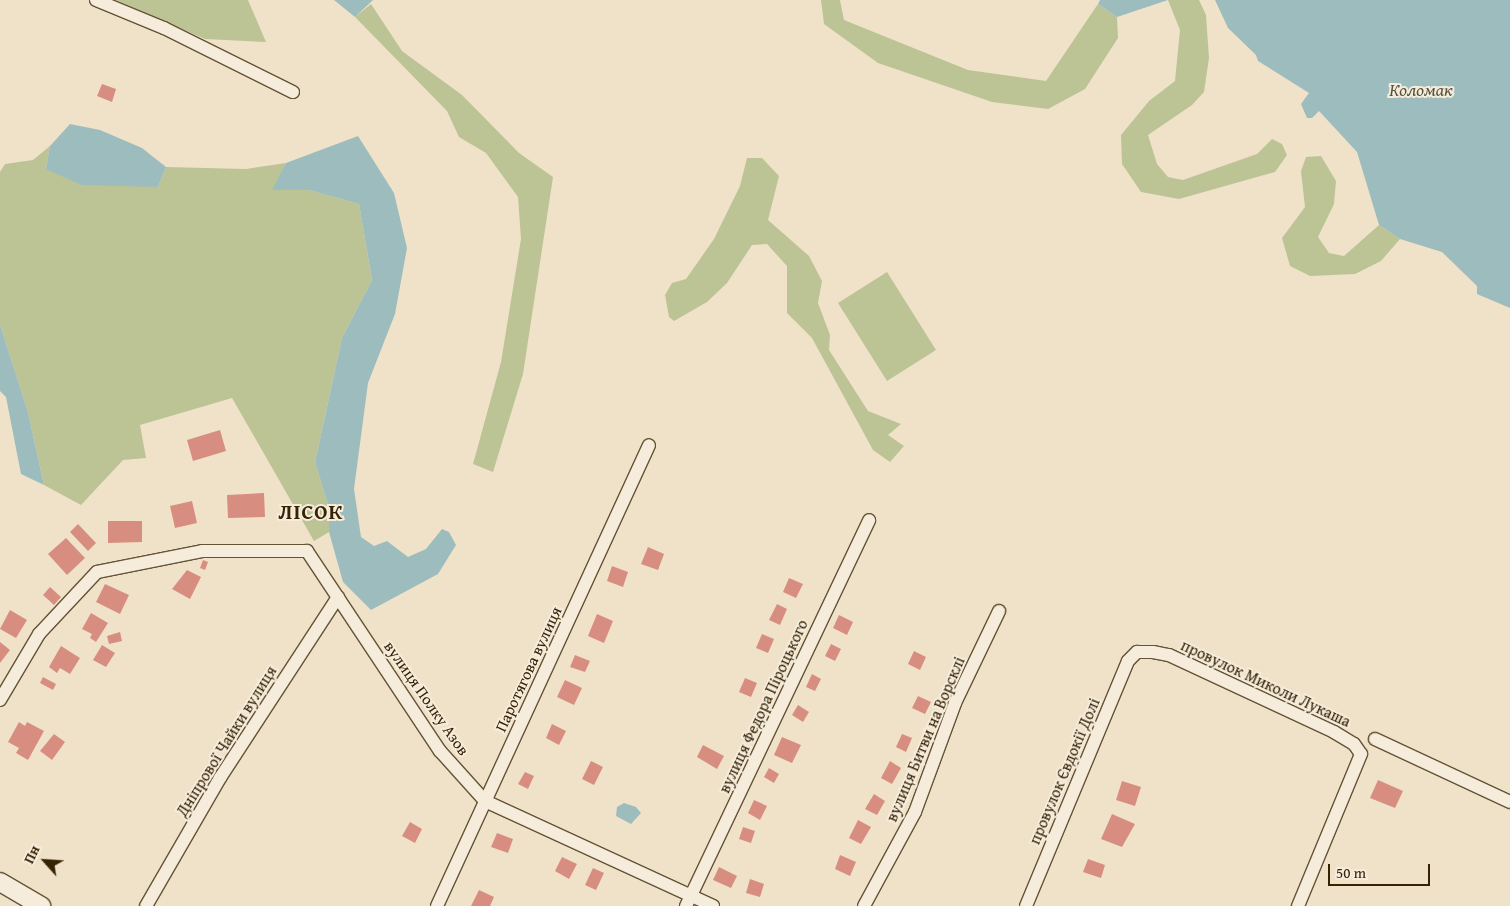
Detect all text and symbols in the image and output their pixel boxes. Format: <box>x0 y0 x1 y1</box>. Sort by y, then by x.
water label: Коломак <box>1389 79 1453 101</box>
district label: ЛІСОК <box>278 499 344 525</box>
street label: Паротягова вулиця <box>491 603 565 735</box>
street label: вулиця Федора Піроцького <box>714 616 812 796</box>
street label: провулок Миколи Лукаша <box>1178 635 1354 731</box>
street label: вулиця Полку Азов <box>380 637 474 759</box>
street label: вулиця Битви на Ворсклі <box>882 654 968 824</box>
street label: Дніпрової Чайки вулиця <box>172 662 280 820</box>
street label: провулок Євдокії Долі <box>1024 695 1104 847</box>
north arrow <box>20 836 70 886</box>
text: Пн <box>19 842 44 867</box>
scale bar <box>1330 854 1432 886</box>
text: 50 m <box>1336 862 1366 883</box>

